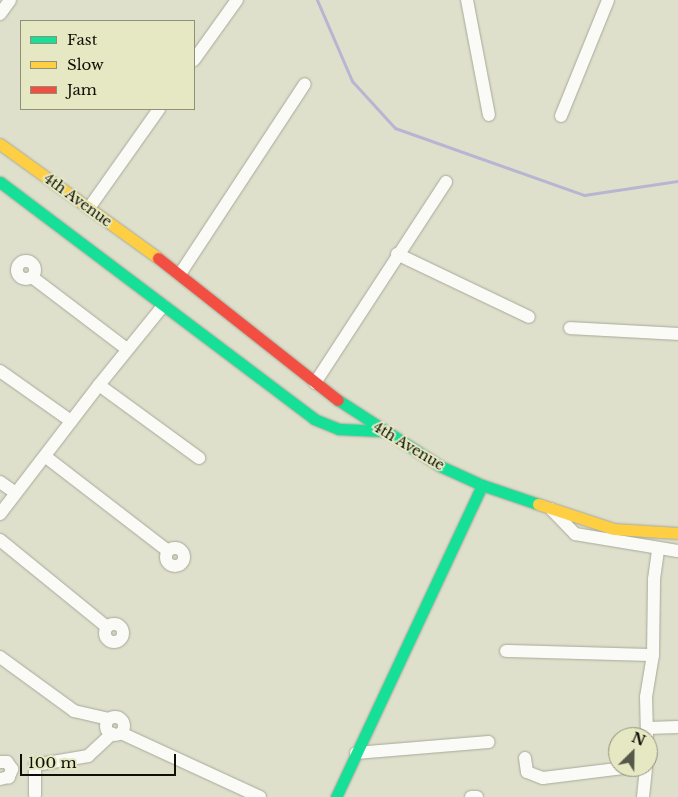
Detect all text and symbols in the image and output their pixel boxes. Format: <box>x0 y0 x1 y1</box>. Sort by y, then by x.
legend <box>20 20 195 110</box>
text: Fast <box>67 30 97 49</box>
text: Slow <box>67 55 104 74</box>
text: Jam <box>67 80 97 99</box>
street label: 4th Avenue <box>41 170 115 230</box>
street label: 4th Avenue <box>370 418 448 474</box>
north arrow <box>608 727 658 777</box>
text: N <box>629 728 648 750</box>
scale bar <box>22 744 179 776</box>
text: 100 m <box>28 753 77 772</box>

